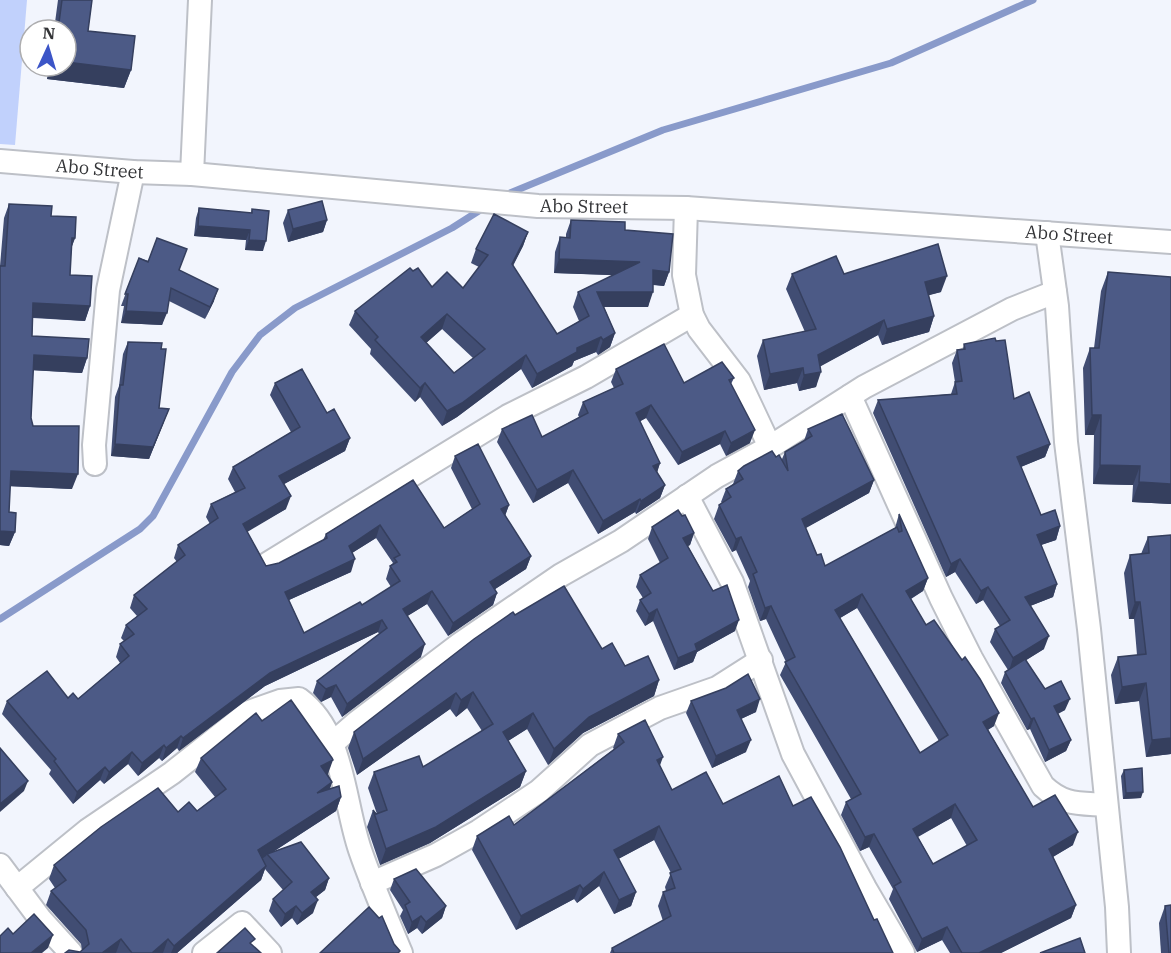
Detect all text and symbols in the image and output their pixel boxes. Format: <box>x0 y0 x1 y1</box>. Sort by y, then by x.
north arrow <box>18 18 78 78</box>
text: N <box>42 23 56 43</box>
street label: Abo Street <box>55 154 144 183</box>
street label: Abo Street <box>540 194 628 218</box>
street label: Abo Street <box>1024 220 1114 249</box>

